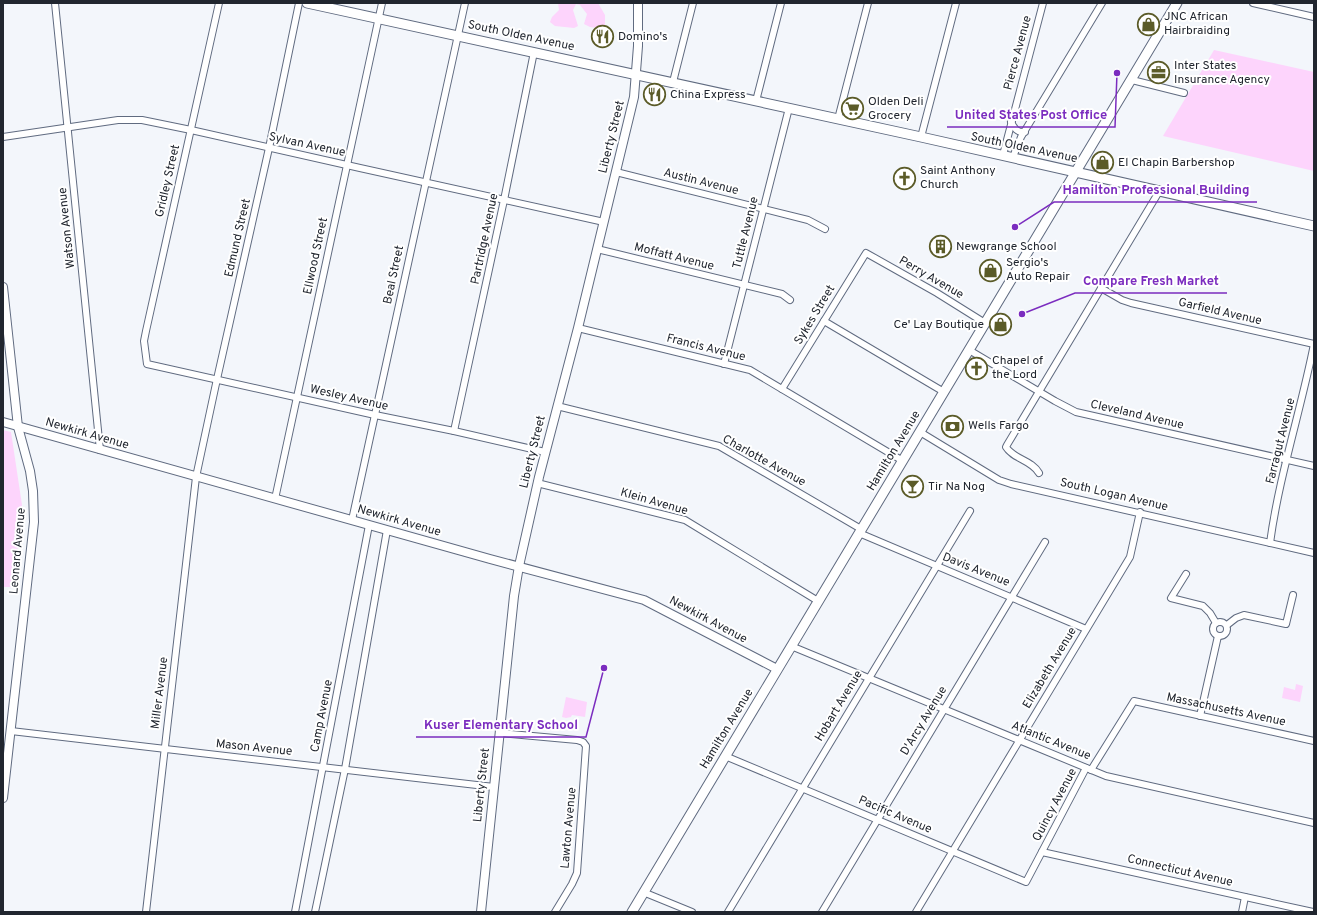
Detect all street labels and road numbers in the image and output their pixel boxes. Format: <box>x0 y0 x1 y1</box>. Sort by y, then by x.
street label: Pierce Avenue <box>1000 14 1036 92</box>
street label: South Olden Avenue <box>466 17 576 55</box>
street label: Liberty Street <box>595 99 629 175</box>
street label: Sylvan Avenue <box>267 129 347 161</box>
street label: South Olden Avenue <box>969 129 1079 167</box>
street label: Gridley Street <box>152 143 184 219</box>
street label: Austin Avenue <box>662 165 740 199</box>
street label: Watson Avenue <box>55 187 79 269</box>
street label: Partridge Avenue <box>468 192 502 286</box>
street label: Tuttle Avenue <box>729 195 763 271</box>
street label: Edmund Street <box>221 197 255 279</box>
street label: Ellwood Street <box>300 216 332 296</box>
street label: Moffatt Avenue <box>632 239 716 275</box>
street label: Beal Street <box>380 244 408 306</box>
street label: Perry Avenue <box>896 253 966 303</box>
street label: Sykes Street <box>791 282 839 348</box>
street label: Garfield Avenue <box>1177 295 1263 329</box>
street label: Francis Avenue <box>665 330 747 366</box>
street label: Wesley Avenue <box>308 381 390 415</box>
street label: Cleveland Avenue <box>1089 396 1185 434</box>
street label: Farragut Avenue <box>1263 396 1299 486</box>
street label: Hamilton Avenue <box>864 408 924 494</box>
street label: Newkirk Avenue <box>43 414 131 454</box>
street label: Liberty Street <box>516 414 550 490</box>
street label: Charlotte Avenue <box>719 431 809 491</box>
street label: South Logan Avenue <box>1058 475 1170 515</box>
street label: Klein Avenue <box>618 485 690 519</box>
street label: Newkirk Avenue <box>355 501 443 541</box>
street label: Leonard Avenue <box>6 507 30 595</box>
street label: Davis Avenue <box>940 549 1012 591</box>
street label: Newkirk Avenue <box>666 593 750 647</box>
street label: Elizabeth Avenue <box>1019 624 1081 712</box>
street label: Miller Avenue <box>148 656 172 730</box>
street label: Hobart Avenue <box>811 667 867 745</box>
street label: Camp Avenue <box>307 678 337 754</box>
street label: D'Arcy Avenue <box>897 683 951 759</box>
street label: Hamilton Avenue <box>697 686 757 772</box>
street label: Massachusetts Avenue <box>1165 690 1287 730</box>
street label: Atlantic Avenue <box>1009 718 1093 764</box>
street label: Mason Avenue <box>215 736 293 760</box>
street label: Liberty Street <box>470 747 494 823</box>
street label: Quincy Avenue <box>1029 766 1081 844</box>
street label: Lawton Avenue <box>557 787 581 869</box>
street label: Pacific Avenue <box>856 792 934 838</box>
street label: Connecticut Avenue <box>1126 851 1234 891</box>

